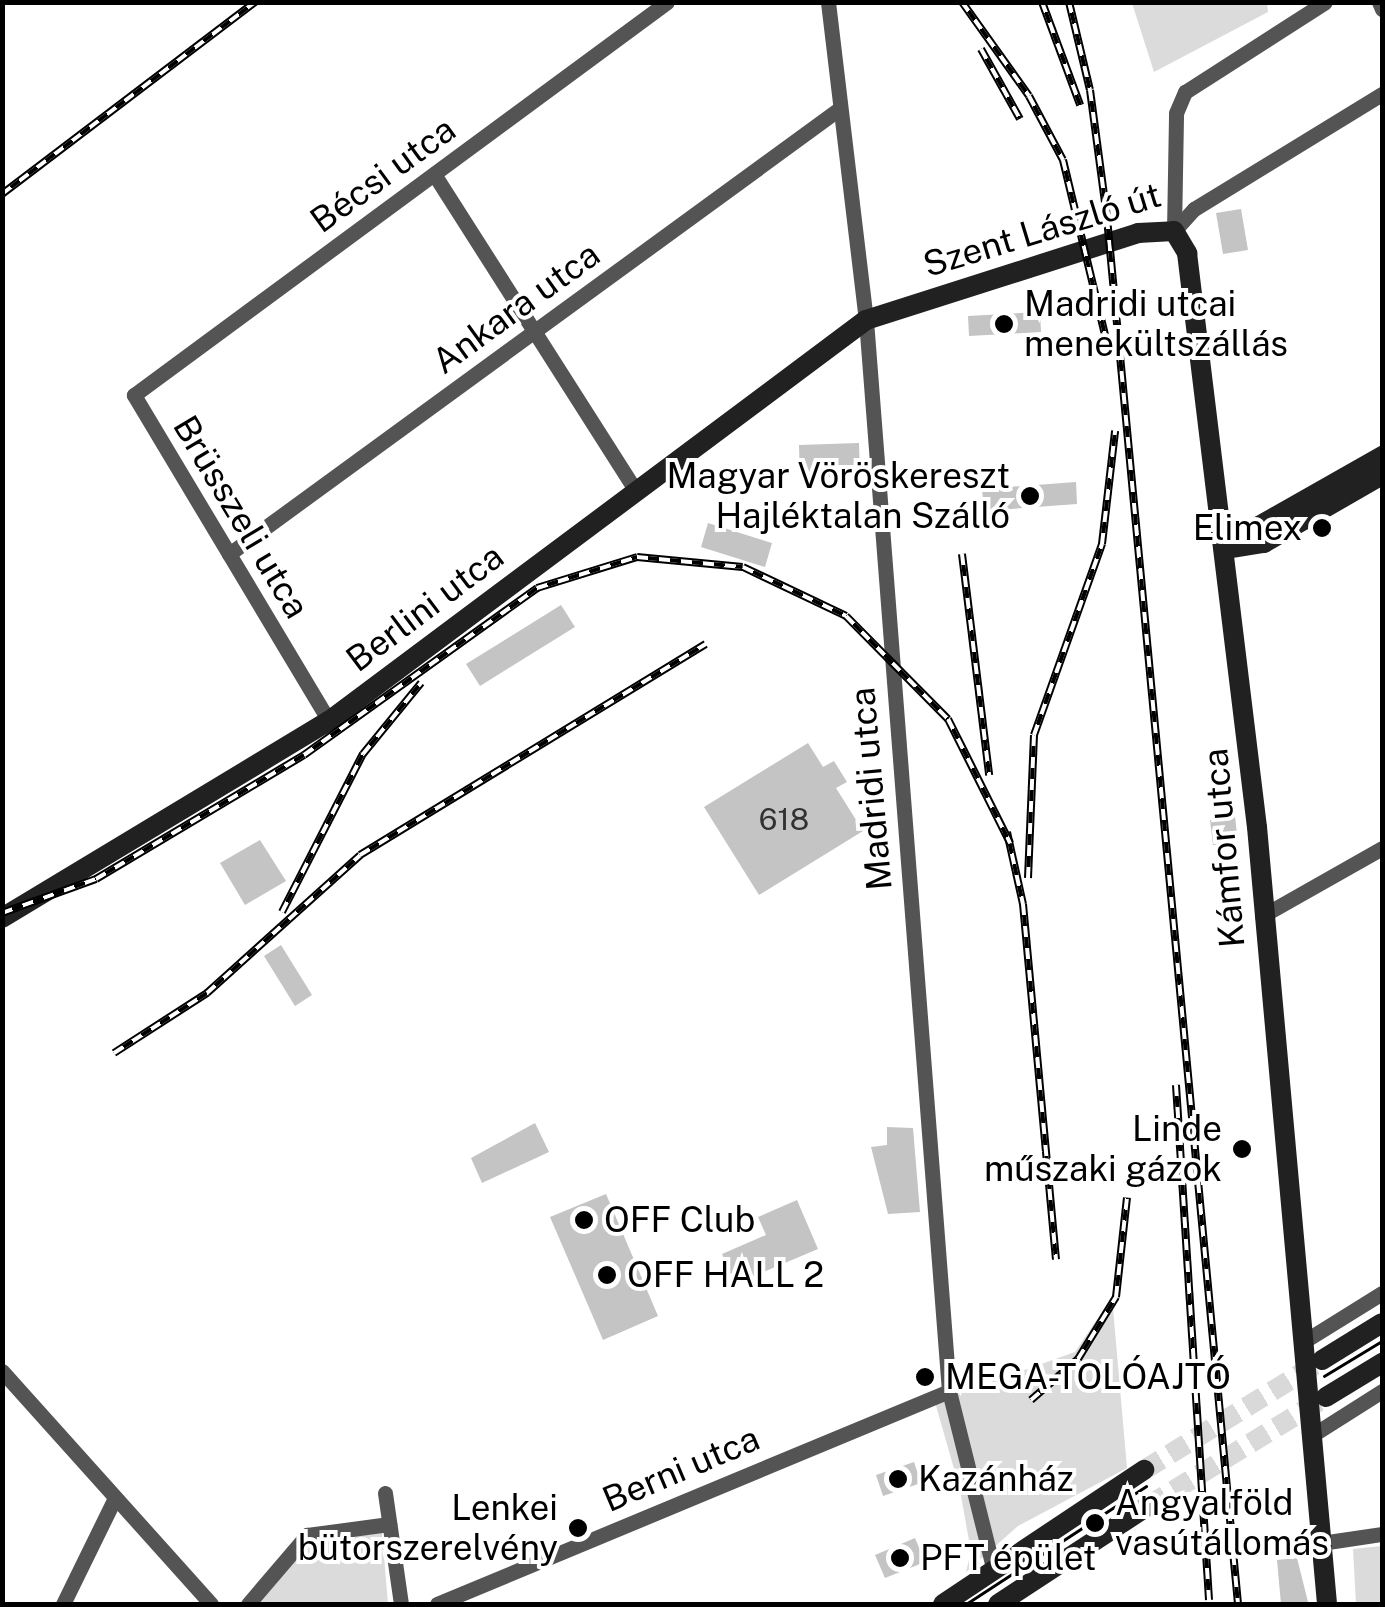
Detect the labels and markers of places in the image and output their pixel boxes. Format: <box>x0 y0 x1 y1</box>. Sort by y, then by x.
place label: Madridi utcai menekültszállás <box>1024 283 1288 365</box>
marker: Madridi utcai menekültszállás <box>993 313 1015 335</box>
place label: Magyar Vöröskereszt Hajléktalan Szálló <box>666 455 1010 537</box>
marker: Magyar Vöröskereszt Hajléktalan Szálló <box>1019 485 1041 507</box>
place label: Elimex <box>1193 507 1302 549</box>
marker: Elimex <box>1311 517 1333 539</box>
place label: Linde műszaki gázok <box>984 1108 1222 1190</box>
marker: Linde műszaki gázok <box>1231 1138 1253 1160</box>
place label: OFF Club <box>604 1199 755 1241</box>
marker: OFF Club <box>573 1209 595 1231</box>
place label: OFF HALL 2 <box>627 1254 824 1296</box>
marker: OFF HALL 2 <box>596 1264 618 1286</box>
place label: MEGA-TOLÓAJTÓ <box>945 1356 1231 1398</box>
marker: MEGA-TOLÓAJTÓ <box>914 1366 936 1388</box>
place label: Kazánház <box>918 1458 1074 1500</box>
marker: Kazánház <box>887 1468 909 1490</box>
place label: Angyalföld vasútállomás <box>1115 1482 1329 1564</box>
place label: Lenkei bütorszerelvény <box>298 1487 558 1569</box>
marker: Angyalföld vasútállomás <box>1084 1512 1106 1534</box>
marker: Lenkei bütorszerelvény <box>567 1517 589 1539</box>
place label: PFT épület <box>920 1537 1097 1579</box>
marker: PFT épület <box>889 1547 911 1569</box>

